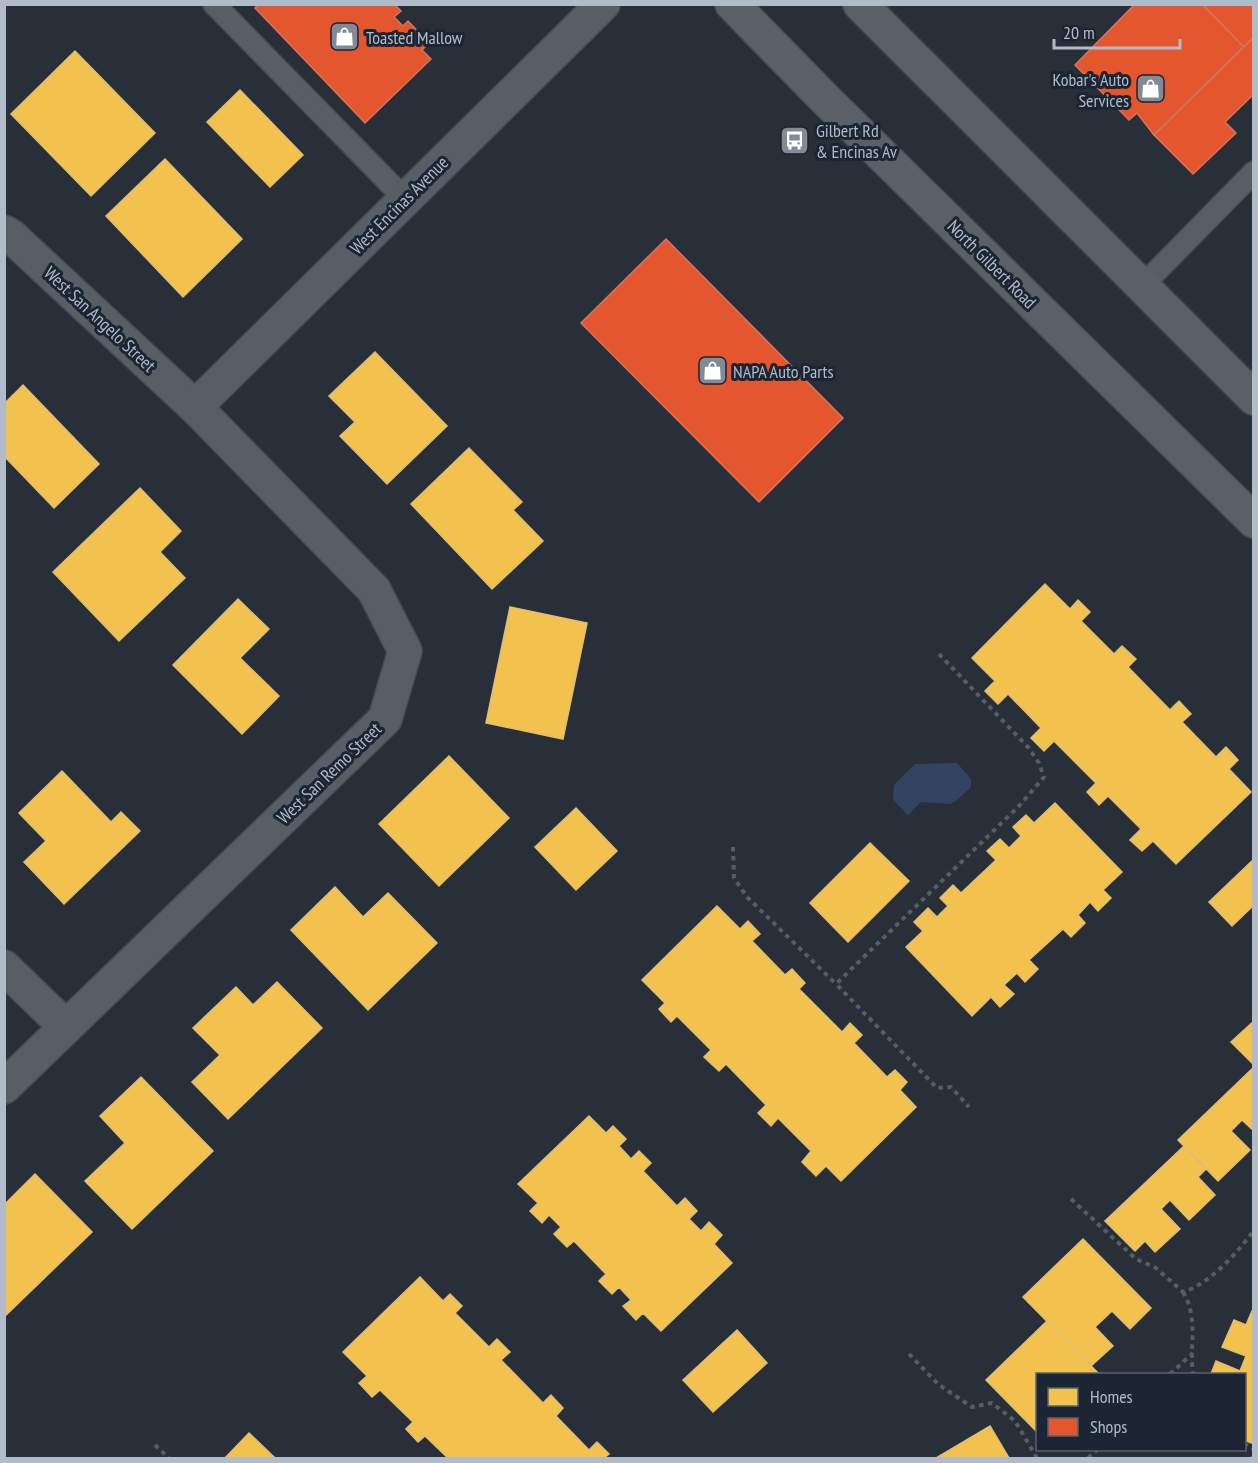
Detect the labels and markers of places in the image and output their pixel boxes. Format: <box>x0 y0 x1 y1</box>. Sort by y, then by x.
shop icon: Toasted Mallow <box>329 21 361 53</box>
place label: Toasted Mallow <box>366 26 463 49</box>
place label: Kobar's Auto Services <box>1052 68 1129 112</box>
shop icon: Kobar's Auto Services <box>1134 73 1166 105</box>
place label: Gilbert Rd & Encinas Av <box>816 119 897 163</box>
bus stop icon: Gilbert Rd & Encinas Av <box>779 124 811 156</box>
shop icon: NAPA Auto Parts <box>696 355 728 387</box>
place label: NAPA Auto Parts <box>733 360 834 383</box>

